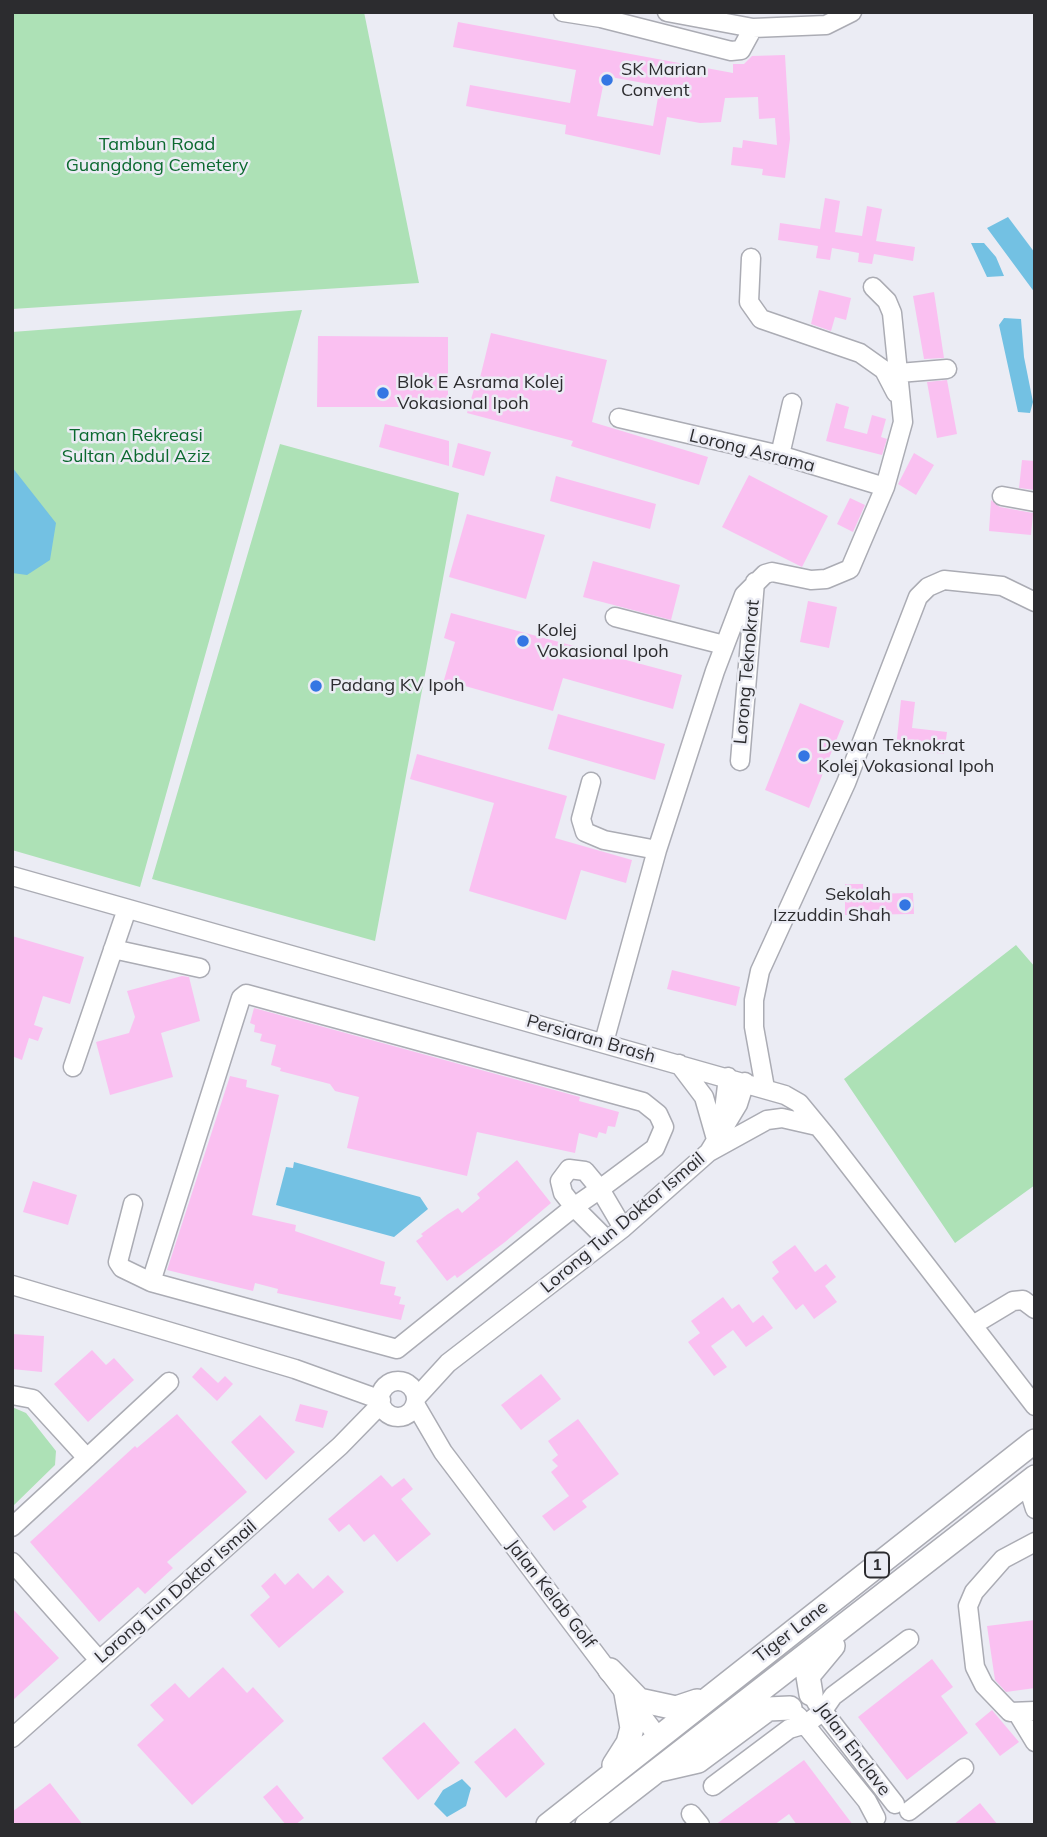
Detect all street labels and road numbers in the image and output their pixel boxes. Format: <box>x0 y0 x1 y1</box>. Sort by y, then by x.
street label: Lorong Asrama <box>687 425 817 477</box>
street label: Lorong Teknokrat <box>730 599 764 745</box>
street label: Persiaran Brash <box>524 1010 658 1068</box>
street label: Lorong Tun Doktor Ismail <box>537 1148 709 1298</box>
street label: Lorong Tun Doktor Ismail <box>91 1516 261 1668</box>
street label: Jalan Kelab Golf <box>502 1535 600 1653</box>
road number: 1 <box>865 1553 889 1578</box>
street label: Tiger Lane <box>750 1596 832 1668</box>
street label: Jalan Enclave <box>811 1698 895 1800</box>

